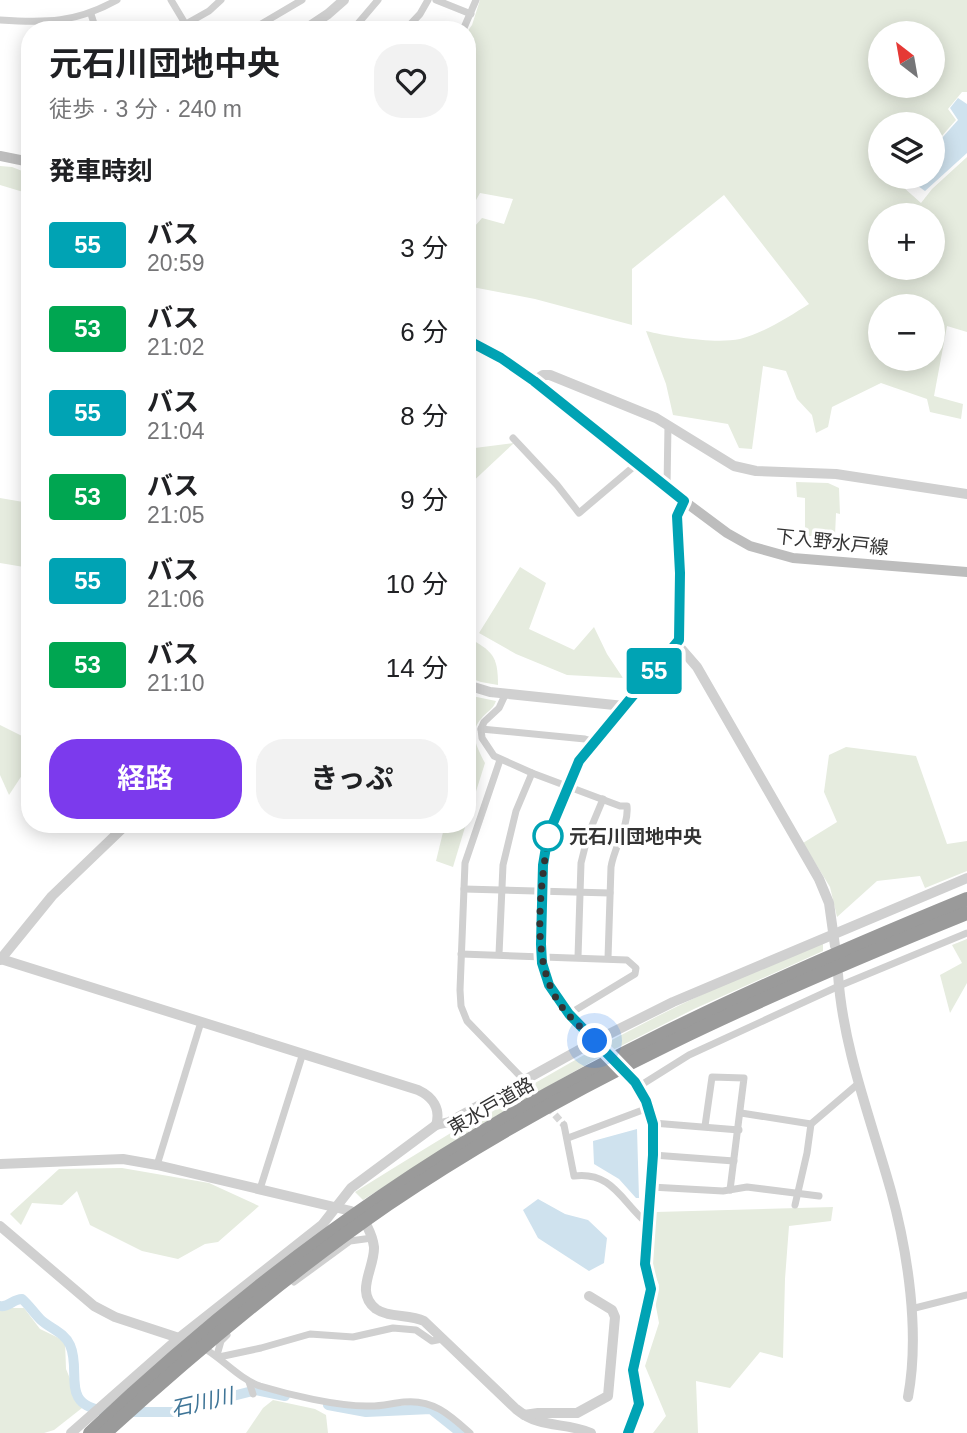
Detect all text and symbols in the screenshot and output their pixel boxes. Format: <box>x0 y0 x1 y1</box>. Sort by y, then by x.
north arrow <box>868 21 945 98</box>
map controls <box>868 21 945 371</box>
button: heart <box>374 44 448 118</box>
text: 元石川団地中央 <box>49 45 280 82</box>
text: 徒歩 · 3 分 · 240 m <box>49 96 242 122</box>
button: layers <box>868 112 945 189</box>
text: 発車時刻 <box>49 156 153 186</box>
button: + <box>868 203 945 280</box>
text: バス <box>147 219 199 249</box>
text: 55 <box>74 231 101 258</box>
text: 3 分 <box>400 233 448 263</box>
text: 20:59 <box>147 250 205 276</box>
button: − <box>868 294 945 371</box>
text: バス <box>147 303 199 333</box>
text: 53 <box>74 315 101 342</box>
text: 6 分 <box>400 317 448 347</box>
text: 21:02 <box>147 334 205 360</box>
text: バス <box>147 387 199 417</box>
text: 55 <box>74 399 101 426</box>
text: 8 分 <box>400 401 448 431</box>
text: 21:04 <box>147 418 205 444</box>
text: バス <box>147 471 199 501</box>
text: 53 <box>74 483 101 510</box>
text: 9 分 <box>400 485 448 515</box>
text: 21:05 <box>147 502 205 528</box>
street label: 下入野水戸線 <box>774 526 890 558</box>
text: バス <box>147 555 199 585</box>
text: 55 <box>74 567 101 594</box>
text: 10 分 <box>386 569 448 599</box>
text: 21:06 <box>147 586 205 612</box>
text: バス <box>147 639 199 669</box>
line badge: 55 <box>622 648 686 694</box>
text: 53 <box>74 651 101 678</box>
text: 14 分 <box>386 653 448 683</box>
text: 55 <box>641 657 667 684</box>
text: 21:10 <box>147 670 205 696</box>
button: 経路 <box>49 739 242 819</box>
button: きっぷ <box>256 739 448 819</box>
marker: 元石川団地中央 <box>533 821 563 851</box>
place label: 元石川団地中央 <box>569 826 702 847</box>
your location <box>577 1023 612 1058</box>
street label: 東水戸道路 <box>445 1073 537 1139</box>
water label: 石川川 <box>169 1383 237 1420</box>

